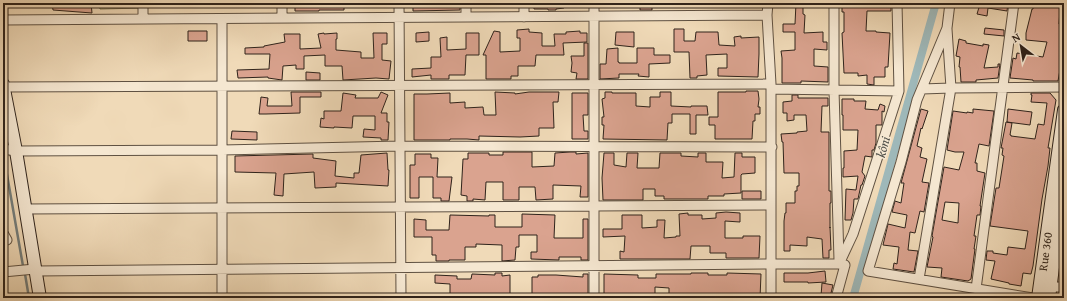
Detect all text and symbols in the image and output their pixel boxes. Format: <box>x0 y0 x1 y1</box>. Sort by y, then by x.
north arrow <box>1001 26 1041 66</box>
text: N <box>1009 28 1024 46</box>
water label: kôni <box>871 133 895 160</box>
street label: Rue 360 <box>1033 231 1056 272</box>

